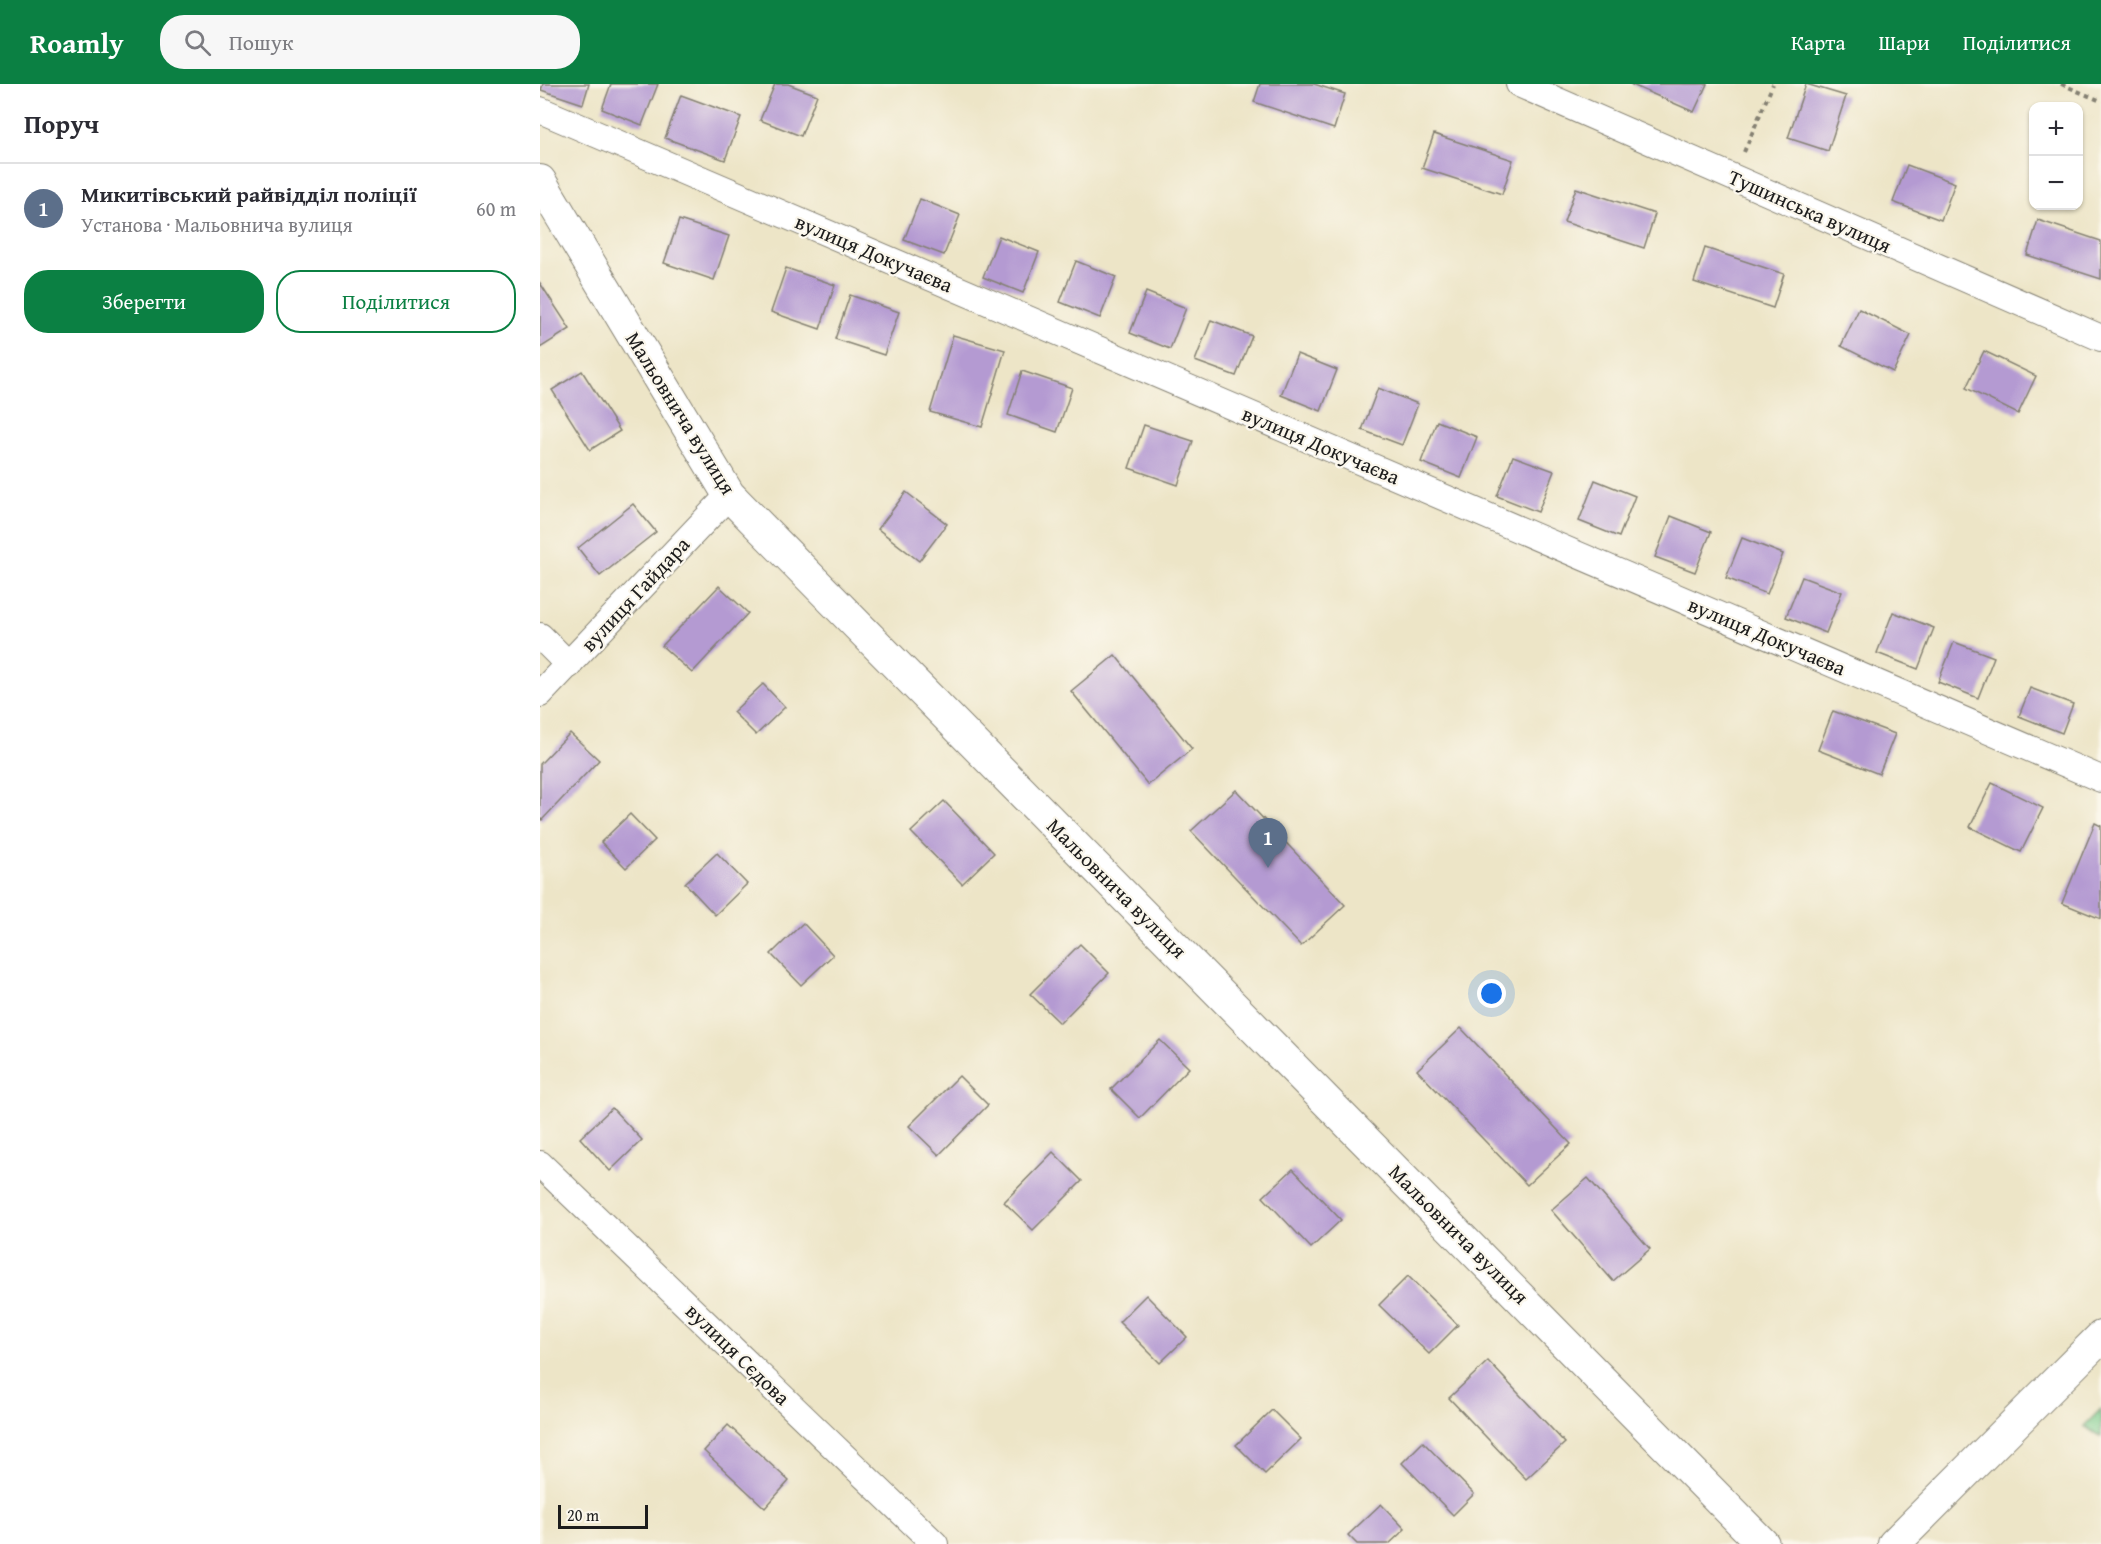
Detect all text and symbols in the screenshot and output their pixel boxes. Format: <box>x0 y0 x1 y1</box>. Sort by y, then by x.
search box <box>160 15 580 69</box>
text: Roamly <box>30 22 124 63</box>
icon: search <box>181 26 214 59</box>
text: Пошук <box>229 26 293 58</box>
text: Карта <box>1791 27 1845 58</box>
text: Шари <box>1878 27 1930 58</box>
text: Поділитися <box>1963 27 2071 58</box>
map controls <box>2029 102 2083 210</box>
button: + <box>2029 102 2083 156</box>
text: Поруч <box>24 104 99 143</box>
button: − <box>2029 156 2083 210</box>
street label: Тушинська вулиця <box>1724 161 1897 261</box>
text: Микитівський райвідділ поліції <box>81 178 417 210</box>
text: 1 <box>38 194 49 223</box>
text: 60 m <box>476 194 516 223</box>
street label: вулиця Докучаєва <box>790 206 958 300</box>
text: Установа · Мальовнича вулиця <box>81 210 353 239</box>
button: Зберегти <box>24 270 264 333</box>
button: Поділитися <box>276 270 516 333</box>
street label: Мальовнича вулиця <box>618 325 744 501</box>
street label: вулиця Докучаєва <box>1237 398 1405 492</box>
street label: вулиця Гайдара <box>573 529 697 659</box>
street label: вулиця Докучаєва <box>1683 589 1851 683</box>
street label: Мальовнича вулиця <box>1040 811 1194 965</box>
pin: 1 <box>1248 818 1288 868</box>
your location <box>1477 979 1506 1008</box>
street label: Мальовнича вулиця <box>1382 1157 1536 1311</box>
street label: вулиця Сєдова <box>679 1296 797 1412</box>
scale bar <box>558 1502 648 1530</box>
text: 20 m <box>567 1503 599 1527</box>

